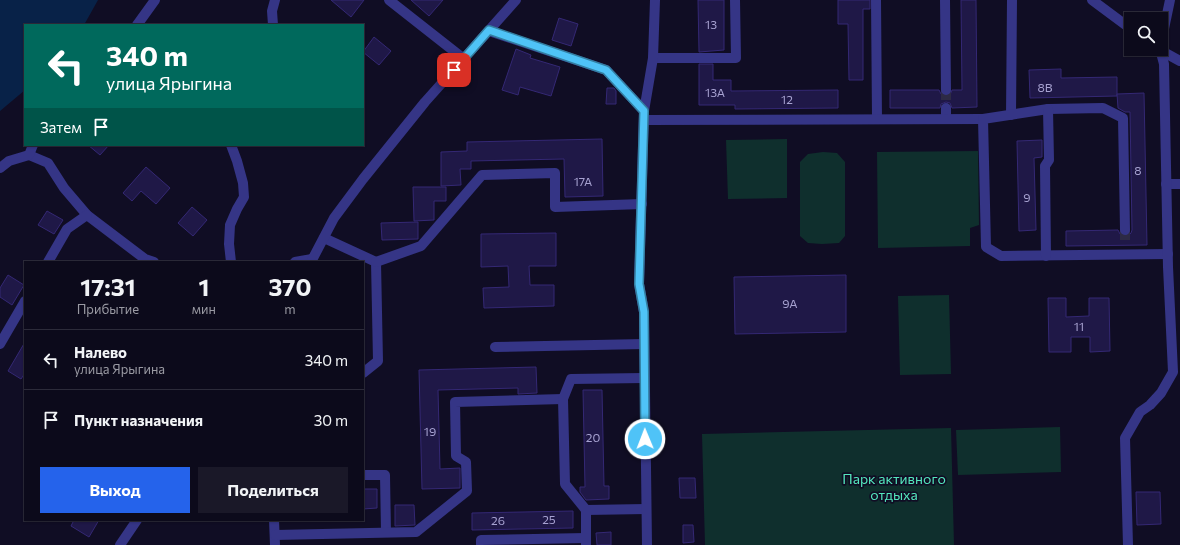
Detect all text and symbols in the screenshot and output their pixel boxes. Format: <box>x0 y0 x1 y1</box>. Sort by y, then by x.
map controls <box>1124 12 1168 56</box>
button: search <box>1124 12 1168 56</box>
house number: 13 <box>705 17 717 31</box>
text: 340 m <box>106 38 188 72</box>
icon: left <box>40 40 92 92</box>
pin <box>437 53 471 87</box>
icon: arrive <box>443 59 465 81</box>
text: улица Ярыгина <box>106 72 232 94</box>
house number: 8В <box>1037 80 1053 94</box>
house number: 13А <box>705 85 725 99</box>
house number: 12 <box>781 92 793 106</box>
icon: arrive <box>90 116 112 138</box>
text: Затем <box>40 118 82 136</box>
house number: 8 <box>1134 163 1142 177</box>
house number: 17А <box>574 174 592 188</box>
house number: 9 <box>1023 190 1031 204</box>
text: 17:31 <box>80 272 136 301</box>
text: 1 <box>198 272 209 301</box>
text: 370 <box>269 272 311 301</box>
house number: 9А <box>782 296 798 310</box>
text: Прибытие <box>77 301 139 317</box>
text: мин <box>192 301 216 317</box>
text: m <box>284 301 296 317</box>
house number: 11 <box>1074 319 1084 333</box>
text: Налево <box>74 343 127 361</box>
icon: left <box>40 349 62 371</box>
text: 340 m <box>305 351 348 369</box>
text: улица Ярыгина <box>74 361 165 377</box>
icon: arrive <box>40 409 62 431</box>
text: Пункт назначения <box>74 411 203 429</box>
text: 30 m <box>314 411 348 429</box>
position arrow <box>624 418 666 460</box>
house number: 19 <box>424 424 436 438</box>
house number: 20 <box>586 430 600 444</box>
button: Выход <box>40 467 190 513</box>
button: Поделиться <box>198 467 348 513</box>
park label: Парк активного отдыха <box>842 470 946 503</box>
house number: 25 <box>542 512 556 526</box>
house number: 26 <box>491 513 505 527</box>

